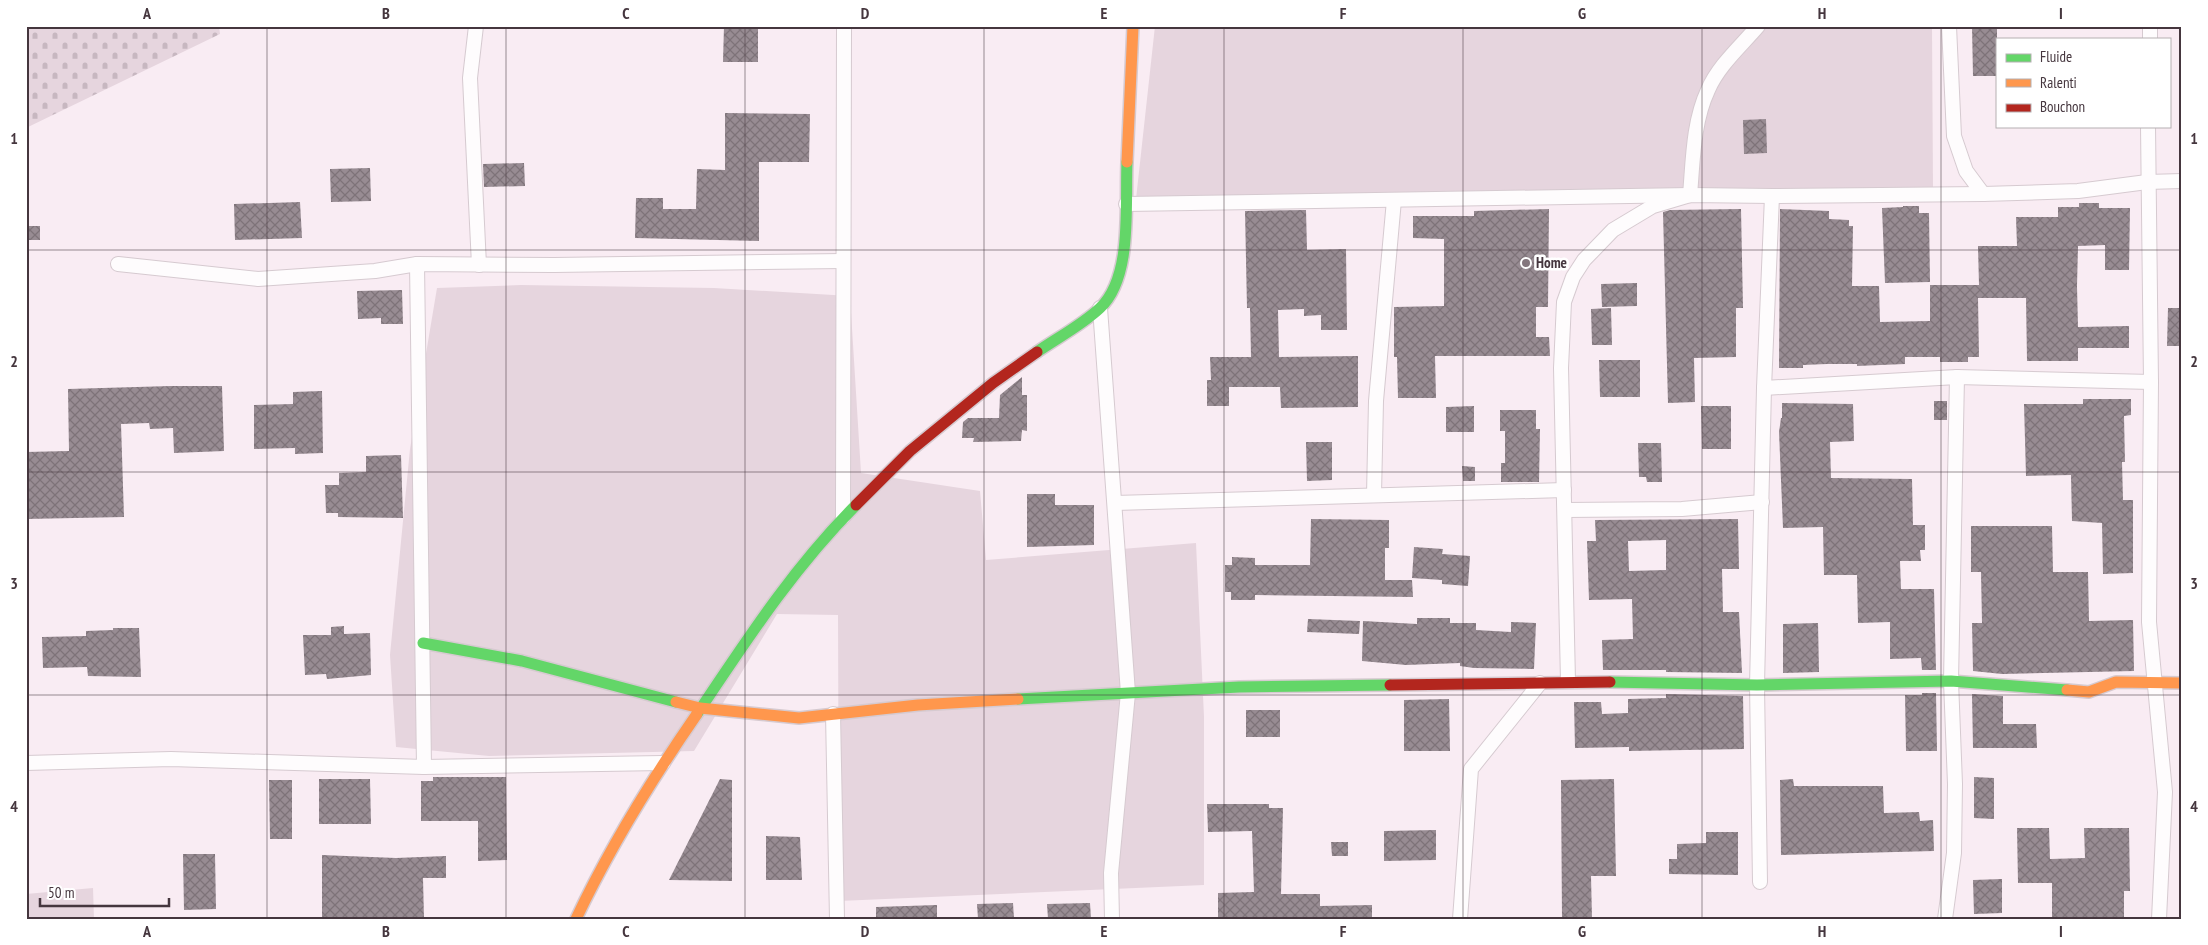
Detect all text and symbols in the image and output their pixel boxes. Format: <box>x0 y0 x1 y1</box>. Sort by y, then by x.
text: A <box>142 3 152 23</box>
text: B <box>382 3 390 23</box>
text: C <box>622 3 630 23</box>
text: D <box>861 3 870 23</box>
text: E <box>1101 3 1108 23</box>
text: F <box>1340 3 1347 23</box>
text: G <box>1578 3 1586 23</box>
text: H <box>1818 3 1826 23</box>
text: I <box>2059 3 2063 23</box>
legend <box>1996 38 2170 128</box>
text: Fluide <box>2040 47 2072 66</box>
text: Ralenti <box>2040 73 2077 92</box>
text: Bouchon <box>2040 97 2085 116</box>
text: 1 <box>10 128 18 148</box>
text: 1 <box>2190 128 2198 148</box>
place label: Home <box>1536 253 1567 272</box>
marker: Home <box>1520 257 1532 269</box>
text: 2 <box>10 351 18 371</box>
text: 2 <box>2190 351 2198 371</box>
text: 3 <box>10 573 18 593</box>
text: 3 <box>2190 573 2198 593</box>
text: 4 <box>10 796 18 816</box>
text: 4 <box>2190 796 2198 816</box>
scale bar <box>40 875 169 907</box>
text: 50 m <box>48 883 74 902</box>
text: A <box>142 921 152 941</box>
text: B <box>382 921 390 941</box>
text: C <box>622 921 630 941</box>
text: D <box>861 921 870 941</box>
text: E <box>1101 921 1108 941</box>
text: F <box>1340 921 1347 941</box>
text: G <box>1578 921 1586 941</box>
text: H <box>1818 921 1826 941</box>
text: I <box>2059 921 2063 941</box>

